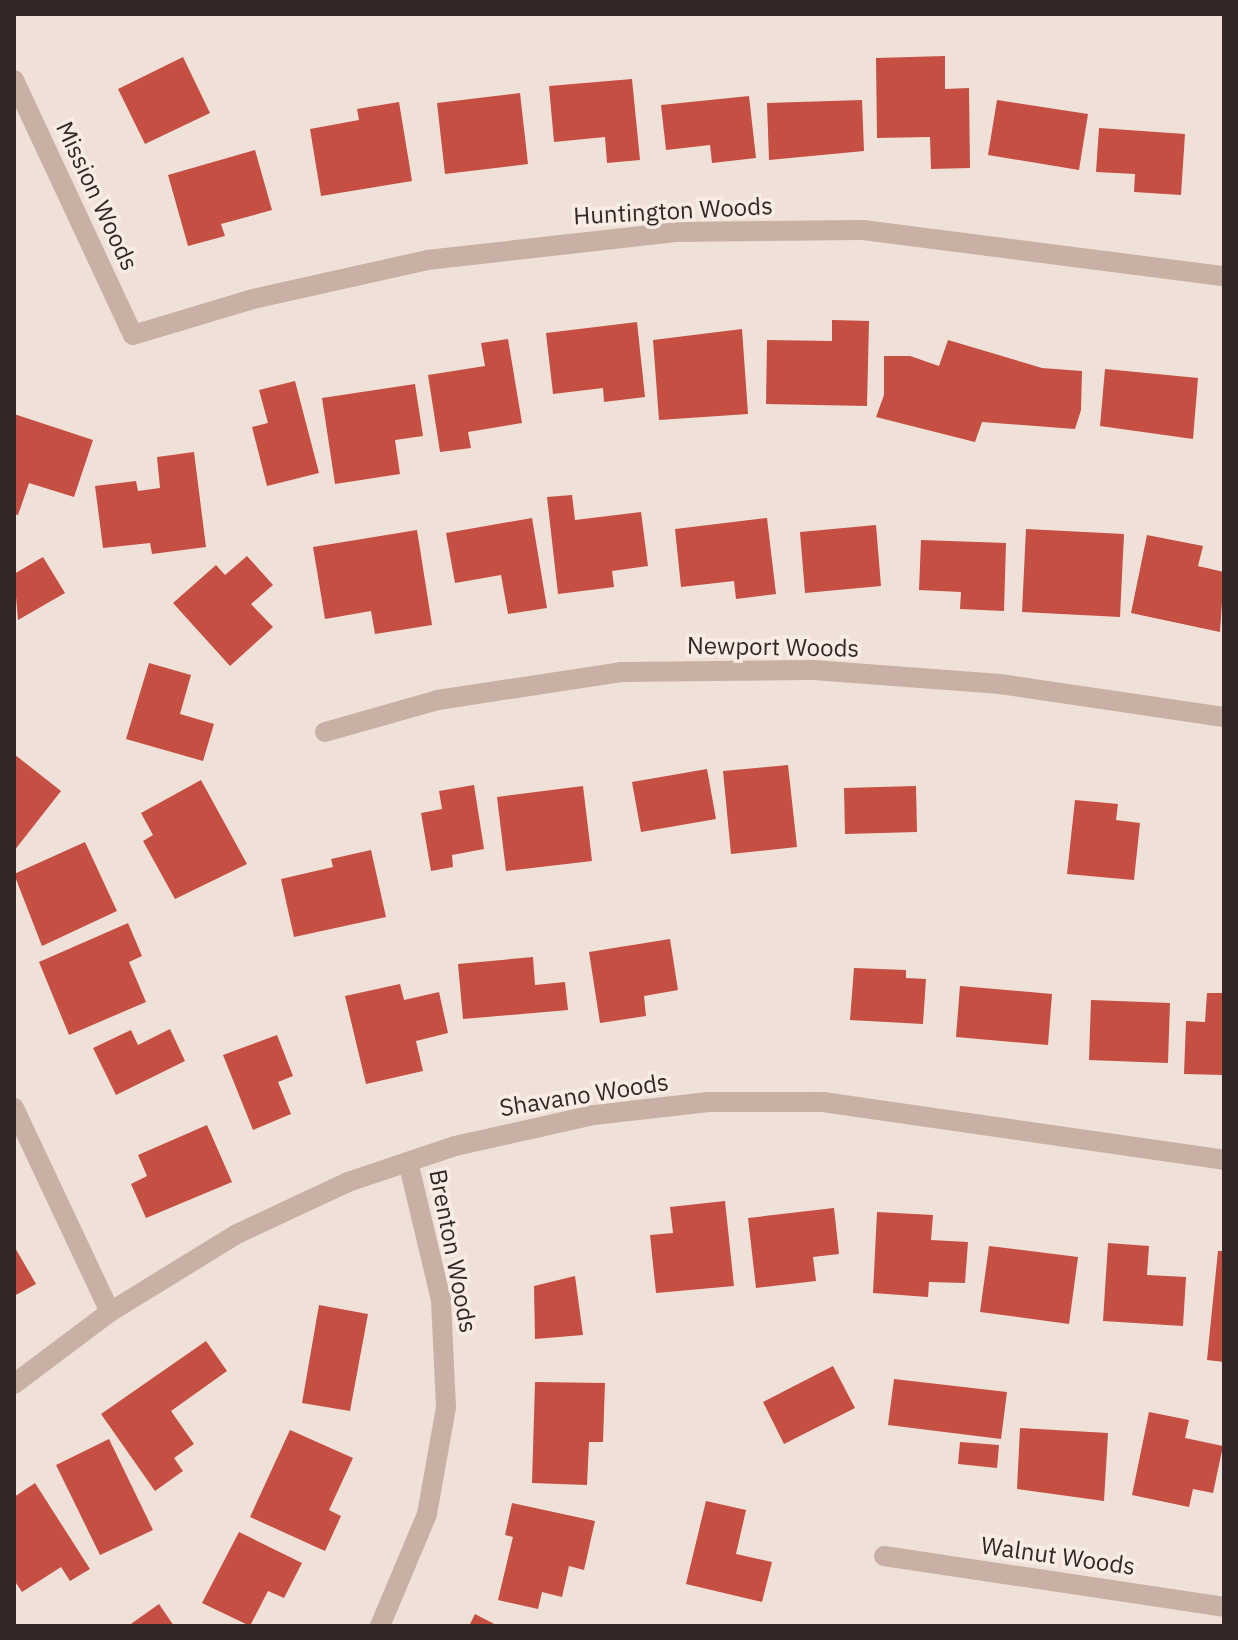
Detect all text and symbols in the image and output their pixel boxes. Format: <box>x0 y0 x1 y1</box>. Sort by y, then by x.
street label: Mission Woods <box>50 117 144 275</box>
street label: Huntington Woods <box>573 191 773 231</box>
street label: Newport Woods <box>687 631 859 663</box>
street label: Shavano Woods <box>497 1067 671 1123</box>
street label: Brenton Woods <box>423 1167 483 1335</box>
street label: Walnut Woods <box>979 1531 1137 1581</box>

